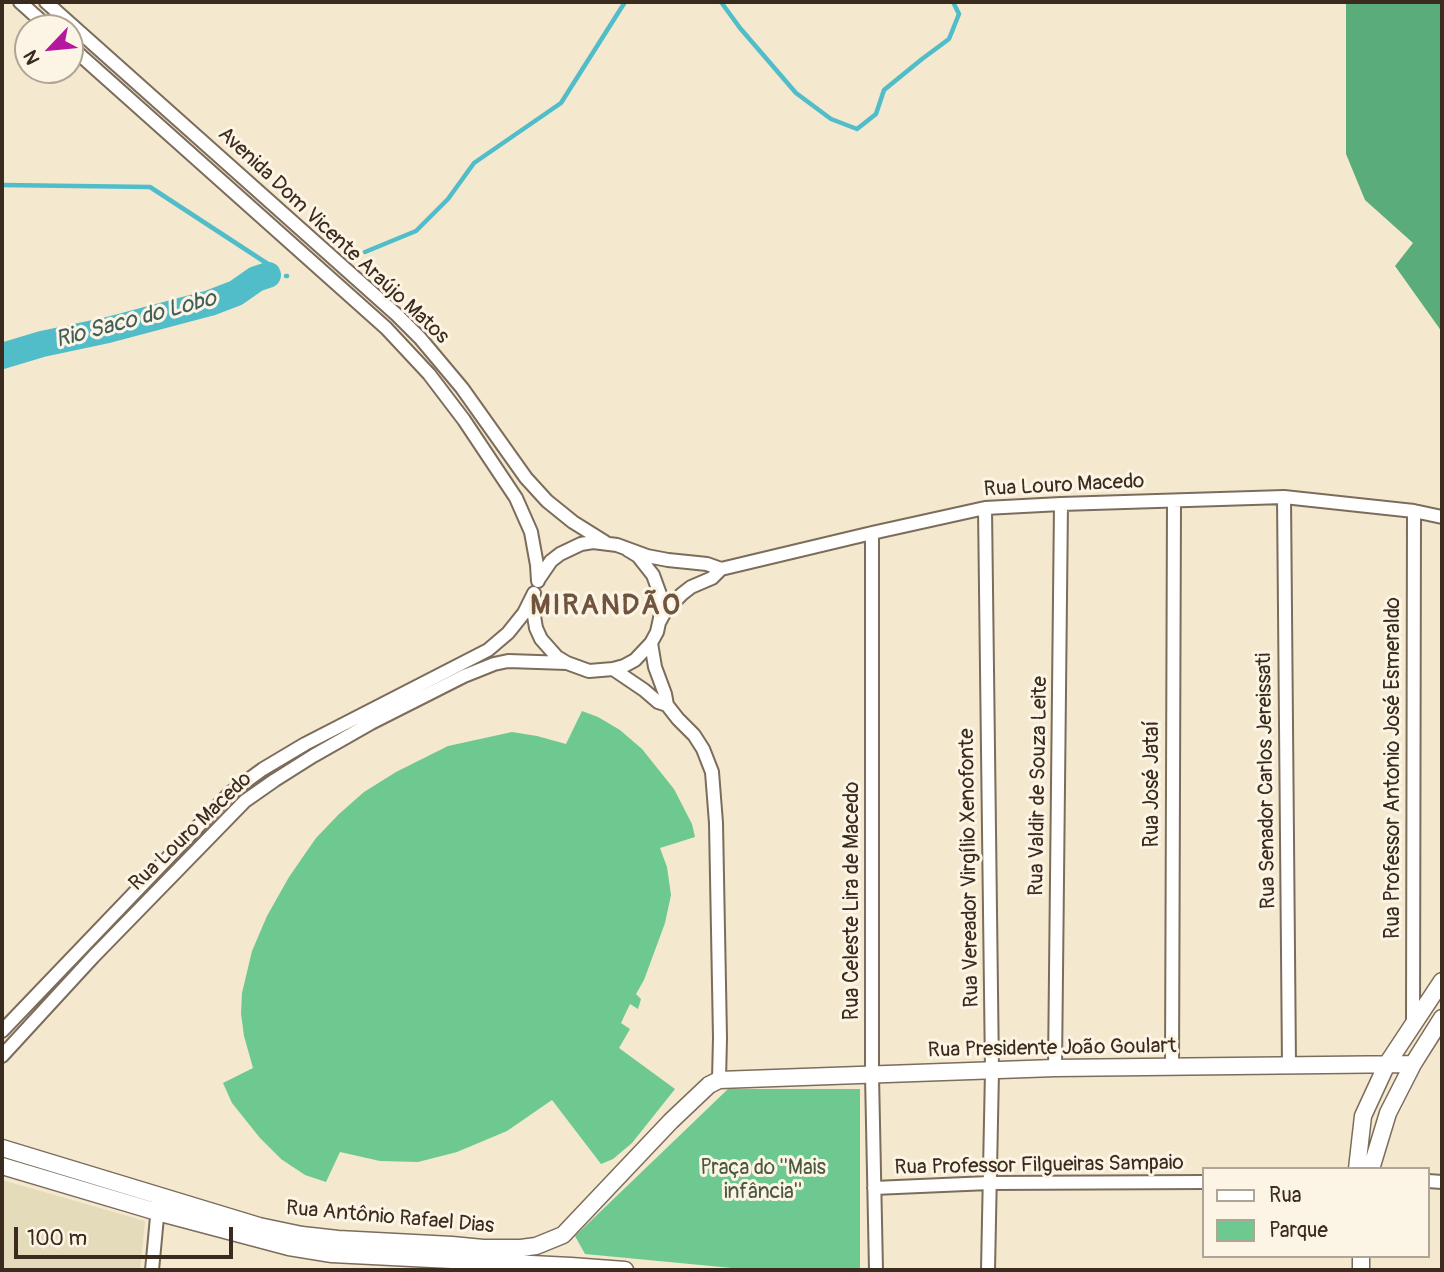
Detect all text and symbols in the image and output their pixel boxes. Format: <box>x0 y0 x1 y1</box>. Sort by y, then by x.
north arrow <box>14 14 84 84</box>
text: N <box>18 46 46 68</box>
street label: Avenida Dom Vicente Araújo Matos <box>212 122 454 350</box>
water label: Rio Saco do Lobo <box>53 285 219 355</box>
street label: Rua Louro Macedo <box>983 469 1145 503</box>
district label: MIRANDÃO <box>531 590 681 624</box>
street label: Rua Professor Antonio José Esmeraldo <box>1381 597 1407 939</box>
street label: Rua Senador Carlos Jereissati <box>1252 653 1282 909</box>
street label: Rua Valdir de Souza Leite <box>1024 676 1054 896</box>
street label: Rua José Jataí <box>1140 721 1166 847</box>
street label: Rua Vereador Virgílio Xenofonte <box>955 728 985 1008</box>
street label: Rua Louro Macedo <box>124 767 258 897</box>
street label: Rua Celeste Lira de Macedo <box>840 782 866 1020</box>
street label: Rua Presidente João Goulart <box>927 1034 1177 1064</box>
street label: Rua Professor Filgueiras Sampaio <box>894 1151 1184 1181</box>
park label: Praça do ''Mais infância'' <box>700 1156 826 1206</box>
legend <box>1202 1167 1430 1258</box>
text: Rua <box>1269 1182 1302 1209</box>
street label: Rua Antônio Rafael Dias <box>285 1196 495 1240</box>
scale bar <box>18 1212 236 1256</box>
text: Parque <box>1269 1217 1328 1244</box>
text: 100 m <box>27 1225 87 1252</box>

